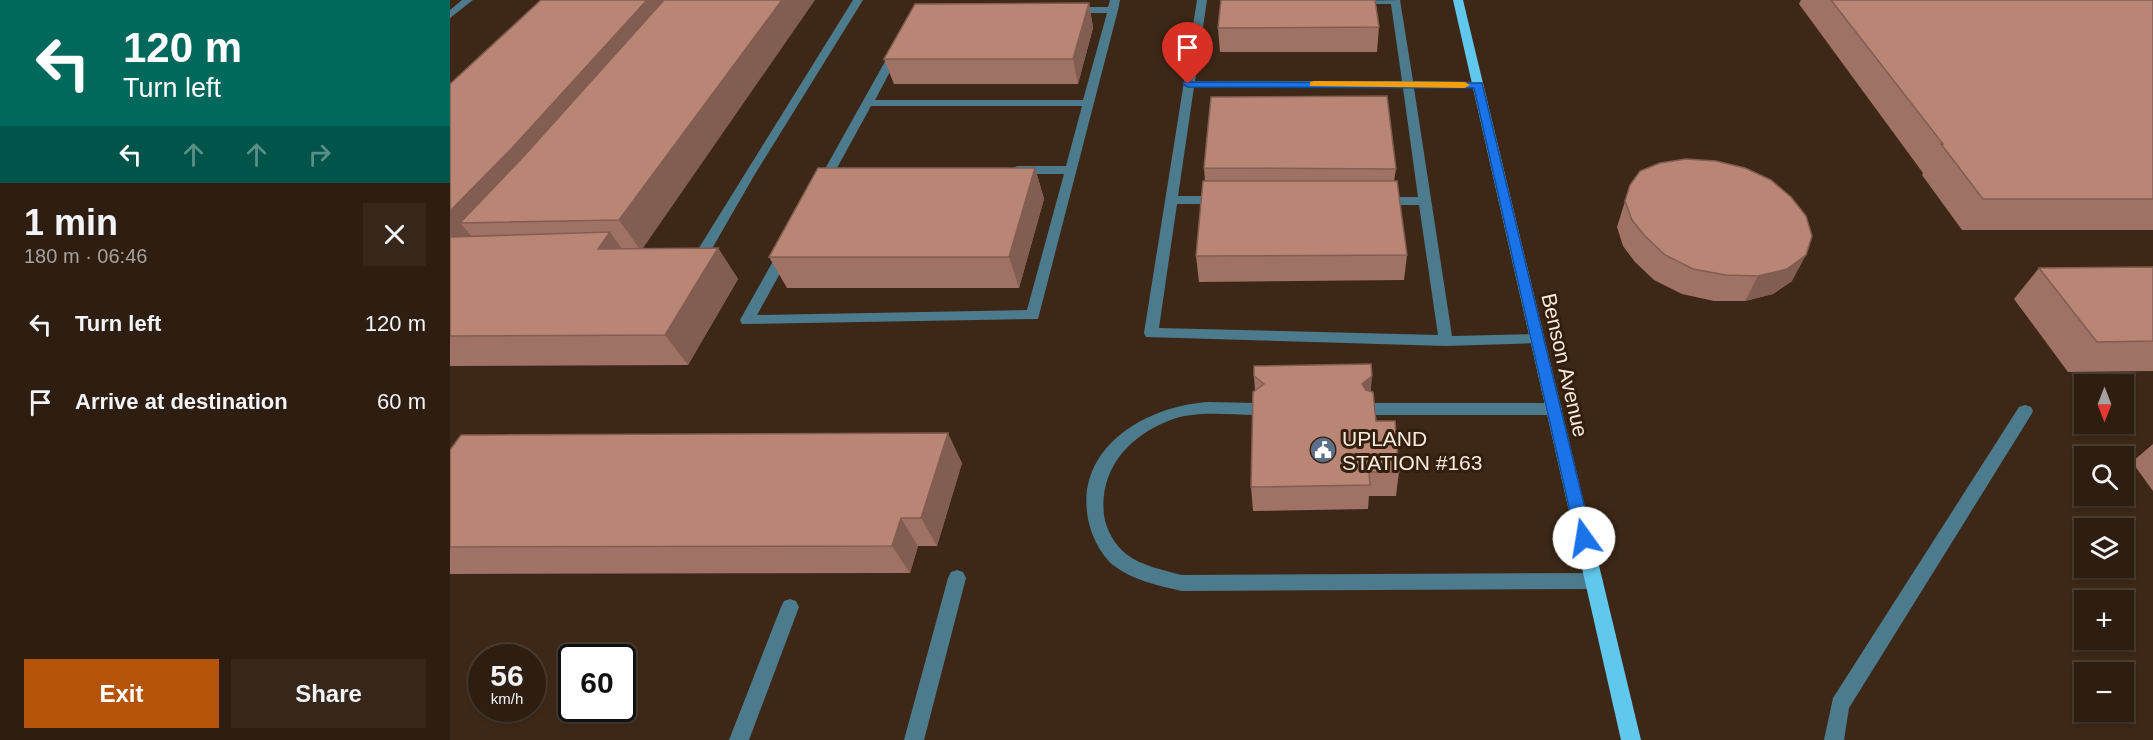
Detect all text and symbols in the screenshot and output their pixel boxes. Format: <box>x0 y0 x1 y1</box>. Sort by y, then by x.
pin <box>1162 22 1213 84</box>
icon: left <box>24 24 102 102</box>
text: 120 m <box>123 24 242 71</box>
icon: arrive <box>1171 31 1204 64</box>
text: Turn left <box>123 73 221 103</box>
icon: left <box>114 138 147 171</box>
icon: ahead <box>177 138 210 171</box>
icon: ahead <box>240 138 273 171</box>
icon: right <box>303 138 336 171</box>
text: 1 min <box>24 202 118 243</box>
button: close <box>363 203 426 266</box>
text: 180 m · 06:46 <box>24 245 147 267</box>
street label: Benson Avenue <box>1537 291 1593 439</box>
icon: left <box>24 308 57 341</box>
text: Turn left <box>75 311 161 336</box>
text: 120 m <box>365 311 426 336</box>
north arrow <box>2074 374 2134 434</box>
map controls <box>2074 374 2134 722</box>
icon: arrive <box>24 386 57 419</box>
text: Arrive at destination <box>75 389 288 414</box>
text: 60 m <box>377 389 426 414</box>
place label: UPLAND STATION #163 <box>1342 427 1482 474</box>
public building icon: UPLAND STATION #163 <box>1308 435 1338 465</box>
button: search <box>2074 446 2134 506</box>
position arrow <box>1552 506 1616 570</box>
button: layers <box>2074 518 2134 578</box>
button: + <box>2074 590 2134 650</box>
speed limit sign: 60 <box>558 644 636 722</box>
button: Exit <box>24 659 219 728</box>
button: Share <box>231 659 426 728</box>
text: 56 <box>490 659 524 692</box>
button: − <box>2074 662 2134 722</box>
text: km/h <box>491 690 523 707</box>

